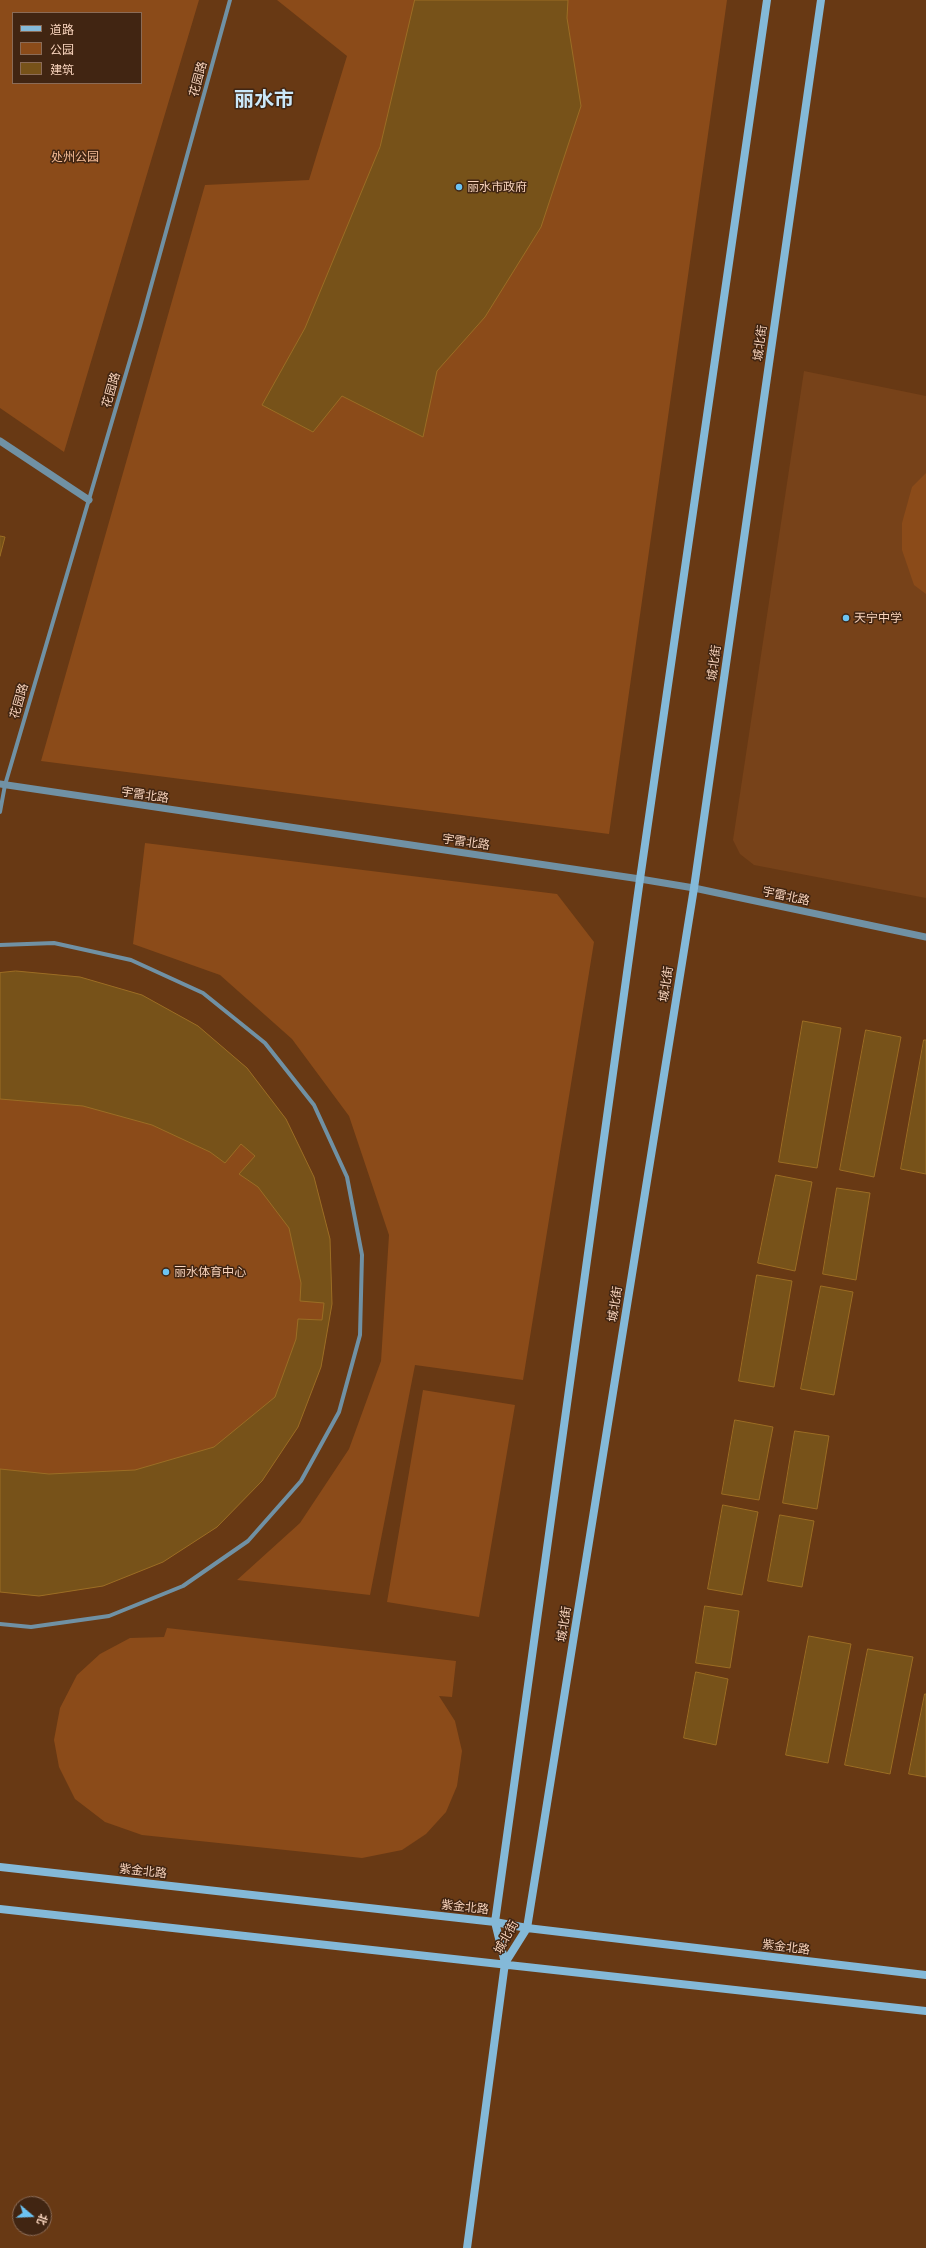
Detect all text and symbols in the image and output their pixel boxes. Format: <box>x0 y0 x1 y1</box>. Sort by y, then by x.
legend <box>12 12 142 84</box>
text: 道路 <box>50 23 74 36</box>
text: 公园 <box>50 43 74 56</box>
street label: 花园路 <box>186 60 210 98</box>
text: 建筑 <box>50 63 74 76</box>
district label: 丽水市 <box>234 87 294 111</box>
park label: 处州公园 <box>51 150 99 164</box>
place label: 丽水市政府 <box>467 180 527 194</box>
marker: 丽水市政府 <box>454 182 464 192</box>
street label: 城北街 <box>750 324 770 362</box>
street label: 花园路 <box>99 371 123 409</box>
place label: 天宁中学 <box>854 611 902 625</box>
marker: 天宁中学 <box>841 613 851 623</box>
street label: 城北街 <box>704 644 724 682</box>
street label: 花园路 <box>7 682 31 720</box>
street label: 宇雷北路 <box>120 785 170 805</box>
street label: 宇雷北路 <box>441 832 491 852</box>
street label: 宇雷北路 <box>761 884 811 908</box>
street label: 城北街 <box>656 965 676 1003</box>
place label: 丽水体育中心 <box>174 1265 246 1279</box>
marker: 丽水体育中心 <box>161 1267 171 1277</box>
street label: 城北街 <box>605 1285 625 1323</box>
street label: 城北街 <box>554 1605 574 1643</box>
street label: 紫金北路 <box>118 1861 168 1881</box>
street label: 紫金北路 <box>440 1897 490 1917</box>
street label: 城北街 <box>491 1918 521 1956</box>
street label: 紫金北路 <box>761 1937 811 1957</box>
north arrow <box>12 2196 52 2236</box>
text: 北 <box>35 2212 50 2227</box>

